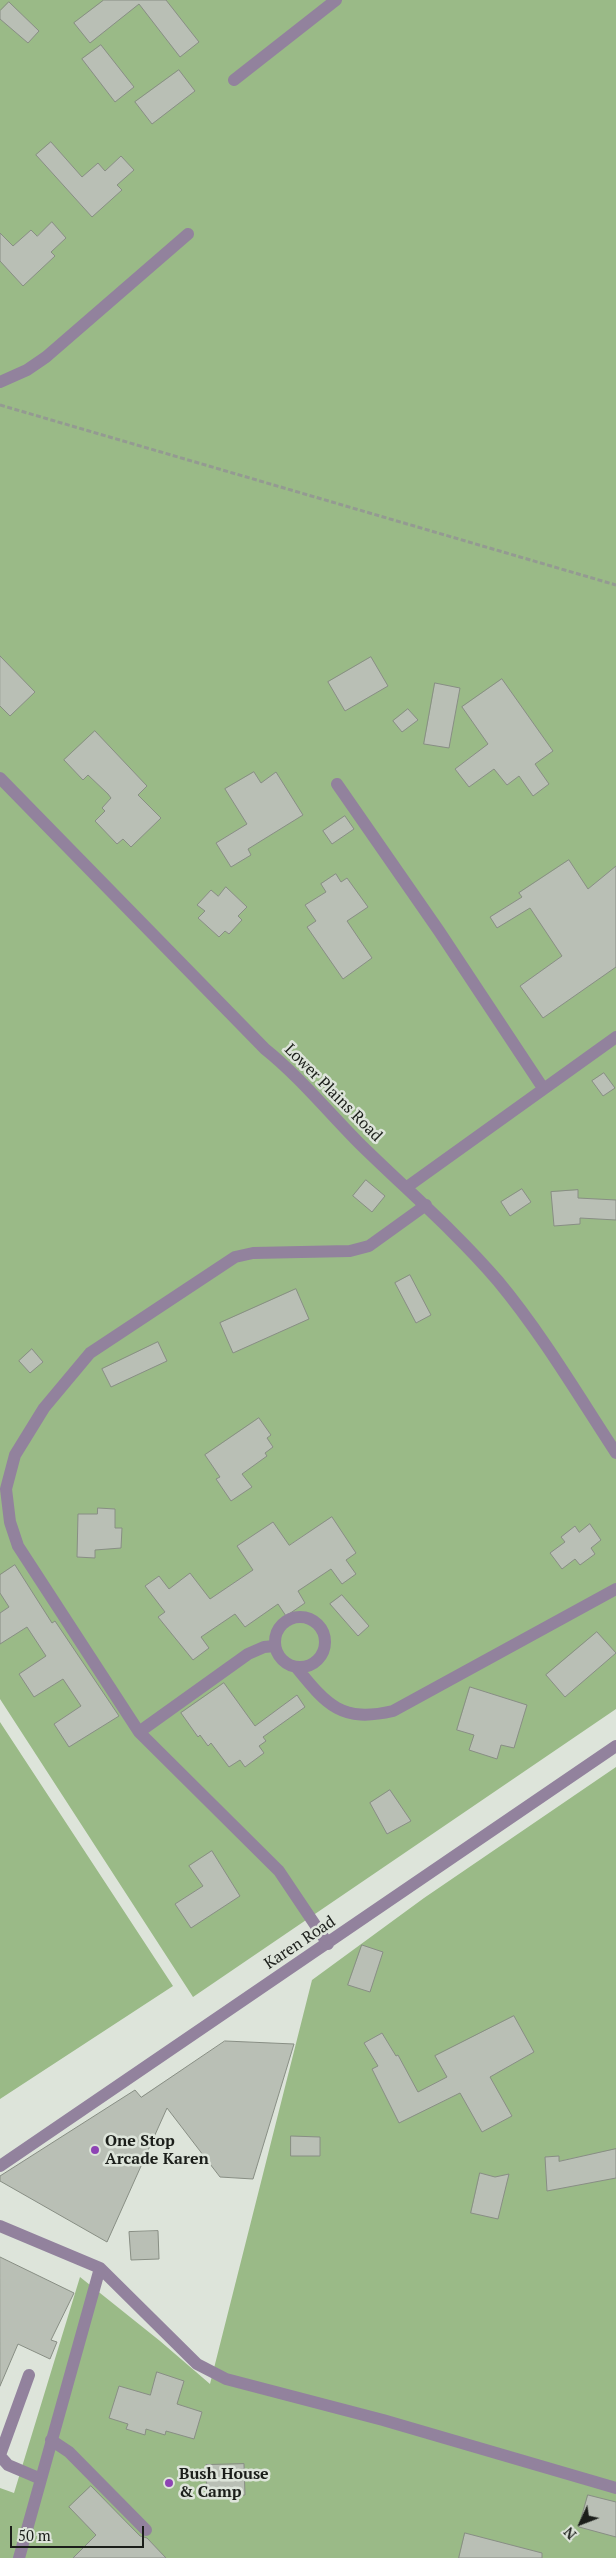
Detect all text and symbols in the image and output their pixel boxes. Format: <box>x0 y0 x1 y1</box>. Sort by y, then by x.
street label: Lower Plains Road <box>280 1040 386 1146</box>
street label: Karen Road <box>261 1912 339 1974</box>
place label: One Stop Arcade Karen <box>105 2131 209 2169</box>
marker: One Stop Arcade Karen <box>89 2144 101 2156</box>
place label: Bush House & Camp <box>179 2464 269 2502</box>
marker: Bush House & Camp <box>163 2477 175 2489</box>
north arrow <box>556 2498 606 2548</box>
scale bar <box>12 2516 146 2548</box>
text: N <box>559 2523 580 2544</box>
text: 50 m <box>18 2525 51 2545</box>

